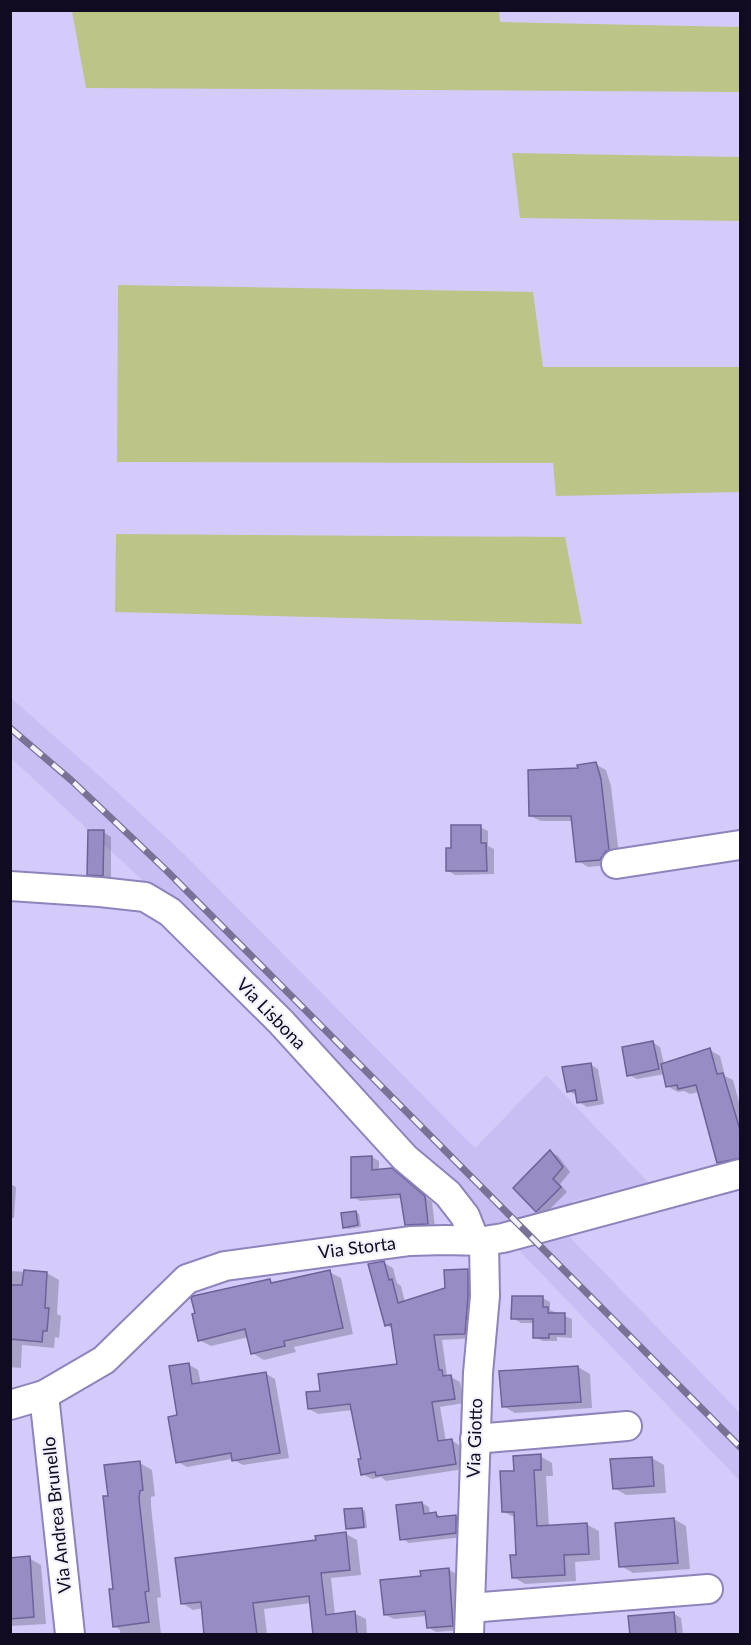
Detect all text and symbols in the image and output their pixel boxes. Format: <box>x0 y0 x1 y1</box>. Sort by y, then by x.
street label: Via Lisbona <box>232 973 311 1054</box>
street label: Via Storta <box>317 1231 397 1263</box>
street label: Via Giotto <box>462 1398 486 1478</box>
street label: Via Andrea Brunello <box>37 1436 75 1594</box>

